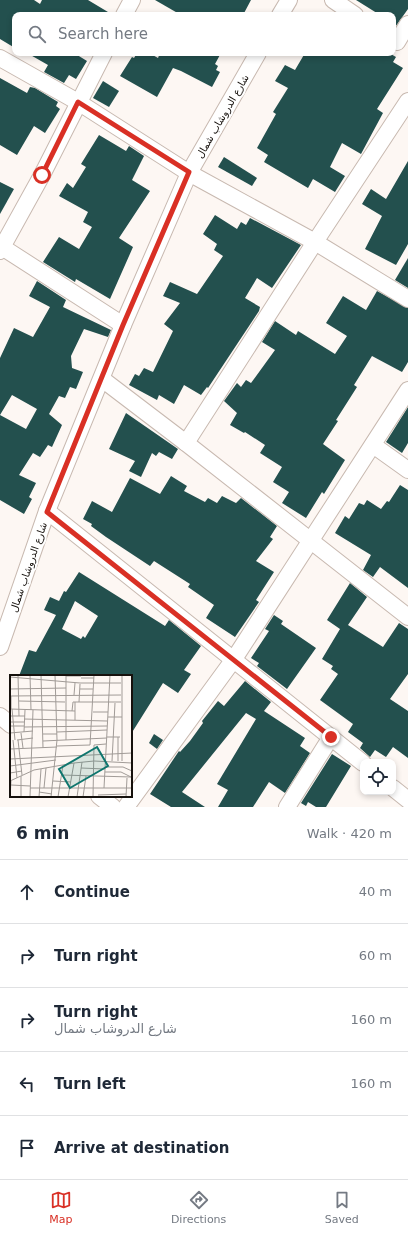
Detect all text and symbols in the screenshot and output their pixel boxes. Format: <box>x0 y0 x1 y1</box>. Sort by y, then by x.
search box <box>12 12 396 56</box>
icon: search <box>26 23 48 45</box>
text: Search here <box>58 25 148 43</box>
street label: شارع الدروشاب شمال <box>194 73 252 160</box>
route start <box>33 166 51 184</box>
street label: شارع الدروشاب شمال <box>8 521 50 614</box>
inset map <box>10 675 132 797</box>
route end <box>322 728 340 746</box>
map controls <box>360 759 396 795</box>
button: locate <box>360 759 396 795</box>
text: 6 min <box>16 823 69 843</box>
text: Walk · 420 m <box>307 826 392 841</box>
icon: ahead <box>16 881 38 903</box>
text: Continue <box>54 883 130 901</box>
text: 40 m <box>359 884 392 899</box>
icon: right <box>16 945 38 967</box>
text: Turn right <box>54 947 138 965</box>
text: 60 m <box>359 948 392 963</box>
text: Turn right <box>54 1003 138 1021</box>
icon: right <box>16 1009 38 1031</box>
text: 160 m <box>350 1012 392 1027</box>
text: شارع الدروشاب شمال <box>54 1021 177 1036</box>
icon: left <box>16 1073 38 1095</box>
text: Turn left <box>54 1075 126 1093</box>
text: 160 m <box>350 1076 392 1091</box>
icon: arrive <box>16 1137 38 1159</box>
text: Arrive at destination <box>54 1139 229 1157</box>
tab: Map <box>49 1189 72 1226</box>
tab: Directions <box>171 1189 226 1226</box>
tab: Saved <box>325 1189 359 1226</box>

